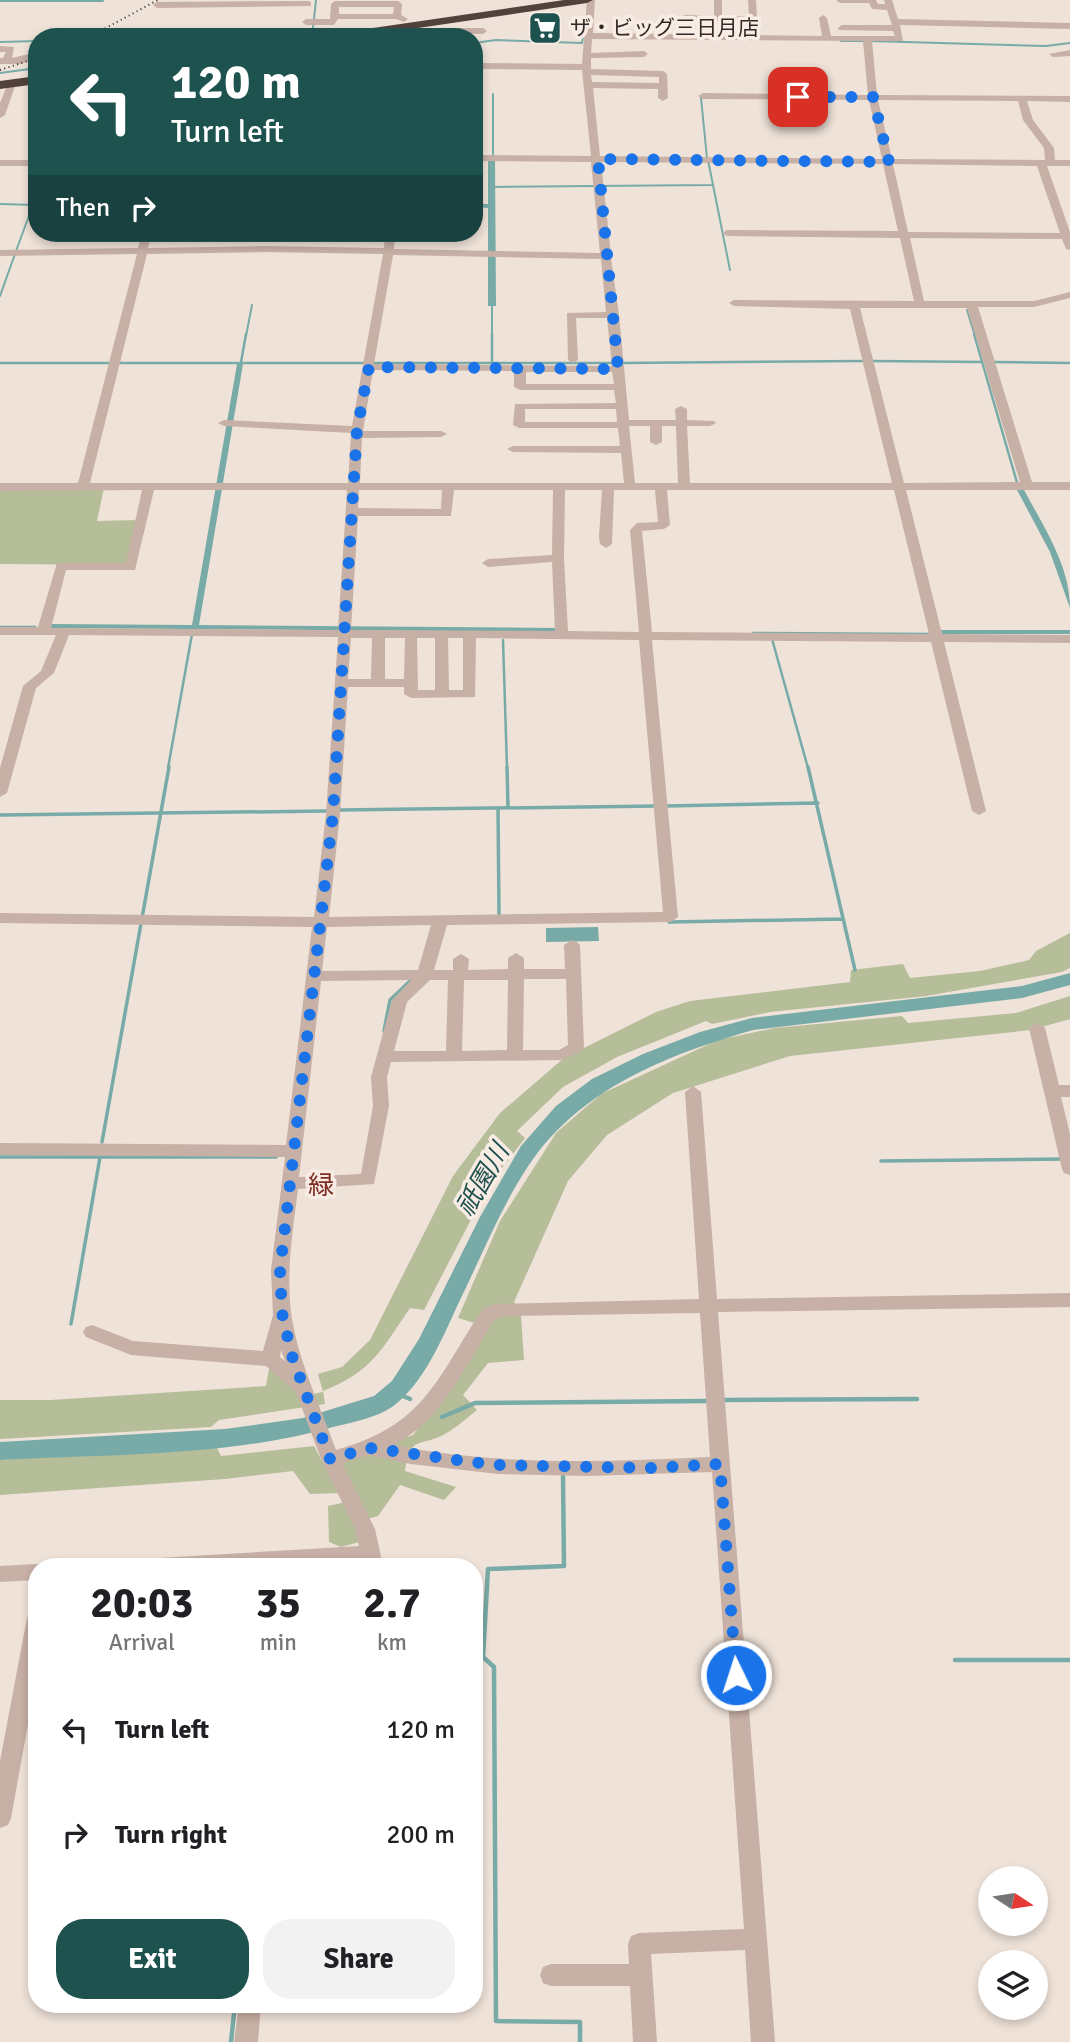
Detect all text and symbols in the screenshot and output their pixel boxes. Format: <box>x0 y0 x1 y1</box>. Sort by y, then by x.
supermarket icon: ザ・ビッグ三日月店 <box>526 9 564 47</box>
place label: ザ・ビッグ三日月店 <box>570 15 759 41</box>
text: 120 m <box>171 52 301 112</box>
icon: left <box>56 56 147 147</box>
pin <box>768 67 828 127</box>
icon: arrive <box>779 78 817 116</box>
text: Turn left <box>171 112 284 151</box>
icon: right <box>124 189 162 227</box>
text: Then <box>56 192 110 224</box>
water label: 祇園川 <box>450 1136 518 1222</box>
district label: 緑 <box>308 1170 334 1202</box>
text: 20:03 <box>90 1578 193 1629</box>
text: 35 <box>256 1578 301 1629</box>
text: 2.7 <box>363 1578 421 1629</box>
text: Arrival <box>109 1628 175 1657</box>
text: min <box>260 1628 297 1657</box>
text: km <box>377 1628 407 1657</box>
position arrow <box>699 1638 773 1712</box>
icon: left <box>56 1711 94 1749</box>
text: Turn left <box>115 1714 209 1746</box>
text: 120 m <box>386 1714 455 1746</box>
icon: right <box>56 1816 94 1854</box>
text: Turn right <box>115 1819 227 1851</box>
text: 200 m <box>386 1819 455 1851</box>
north arrow <box>978 1866 1048 1936</box>
map controls <box>978 1866 1048 2020</box>
button: Exit <box>56 1919 249 1999</box>
button: Share <box>263 1919 455 1999</box>
button: layers <box>978 1950 1048 2020</box>

